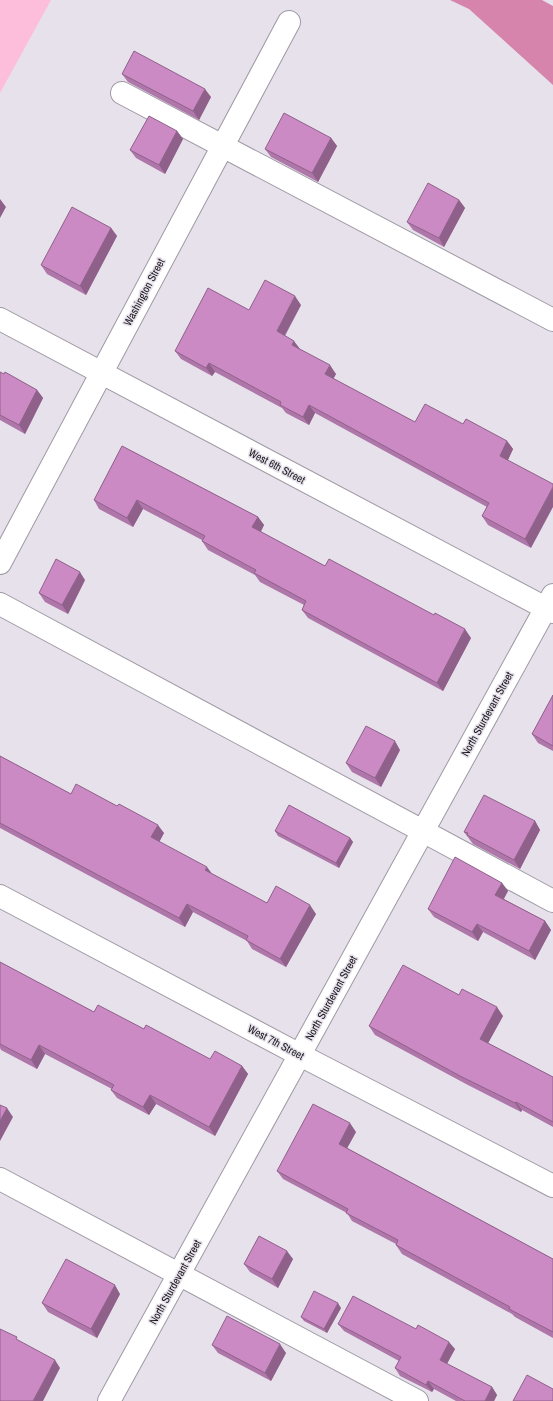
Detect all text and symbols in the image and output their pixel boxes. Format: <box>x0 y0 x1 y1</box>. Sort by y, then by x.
street label: Washington Street <box>120 255 168 328</box>
street label: West 6th Street <box>246 445 308 487</box>
street label: North Sturdevant Street <box>458 669 516 759</box>
street label: North Sturdevant Street <box>302 953 360 1043</box>
street label: West 7th Street <box>245 1021 307 1063</box>
street label: North Sturdevant Street <box>146 1237 204 1327</box>

